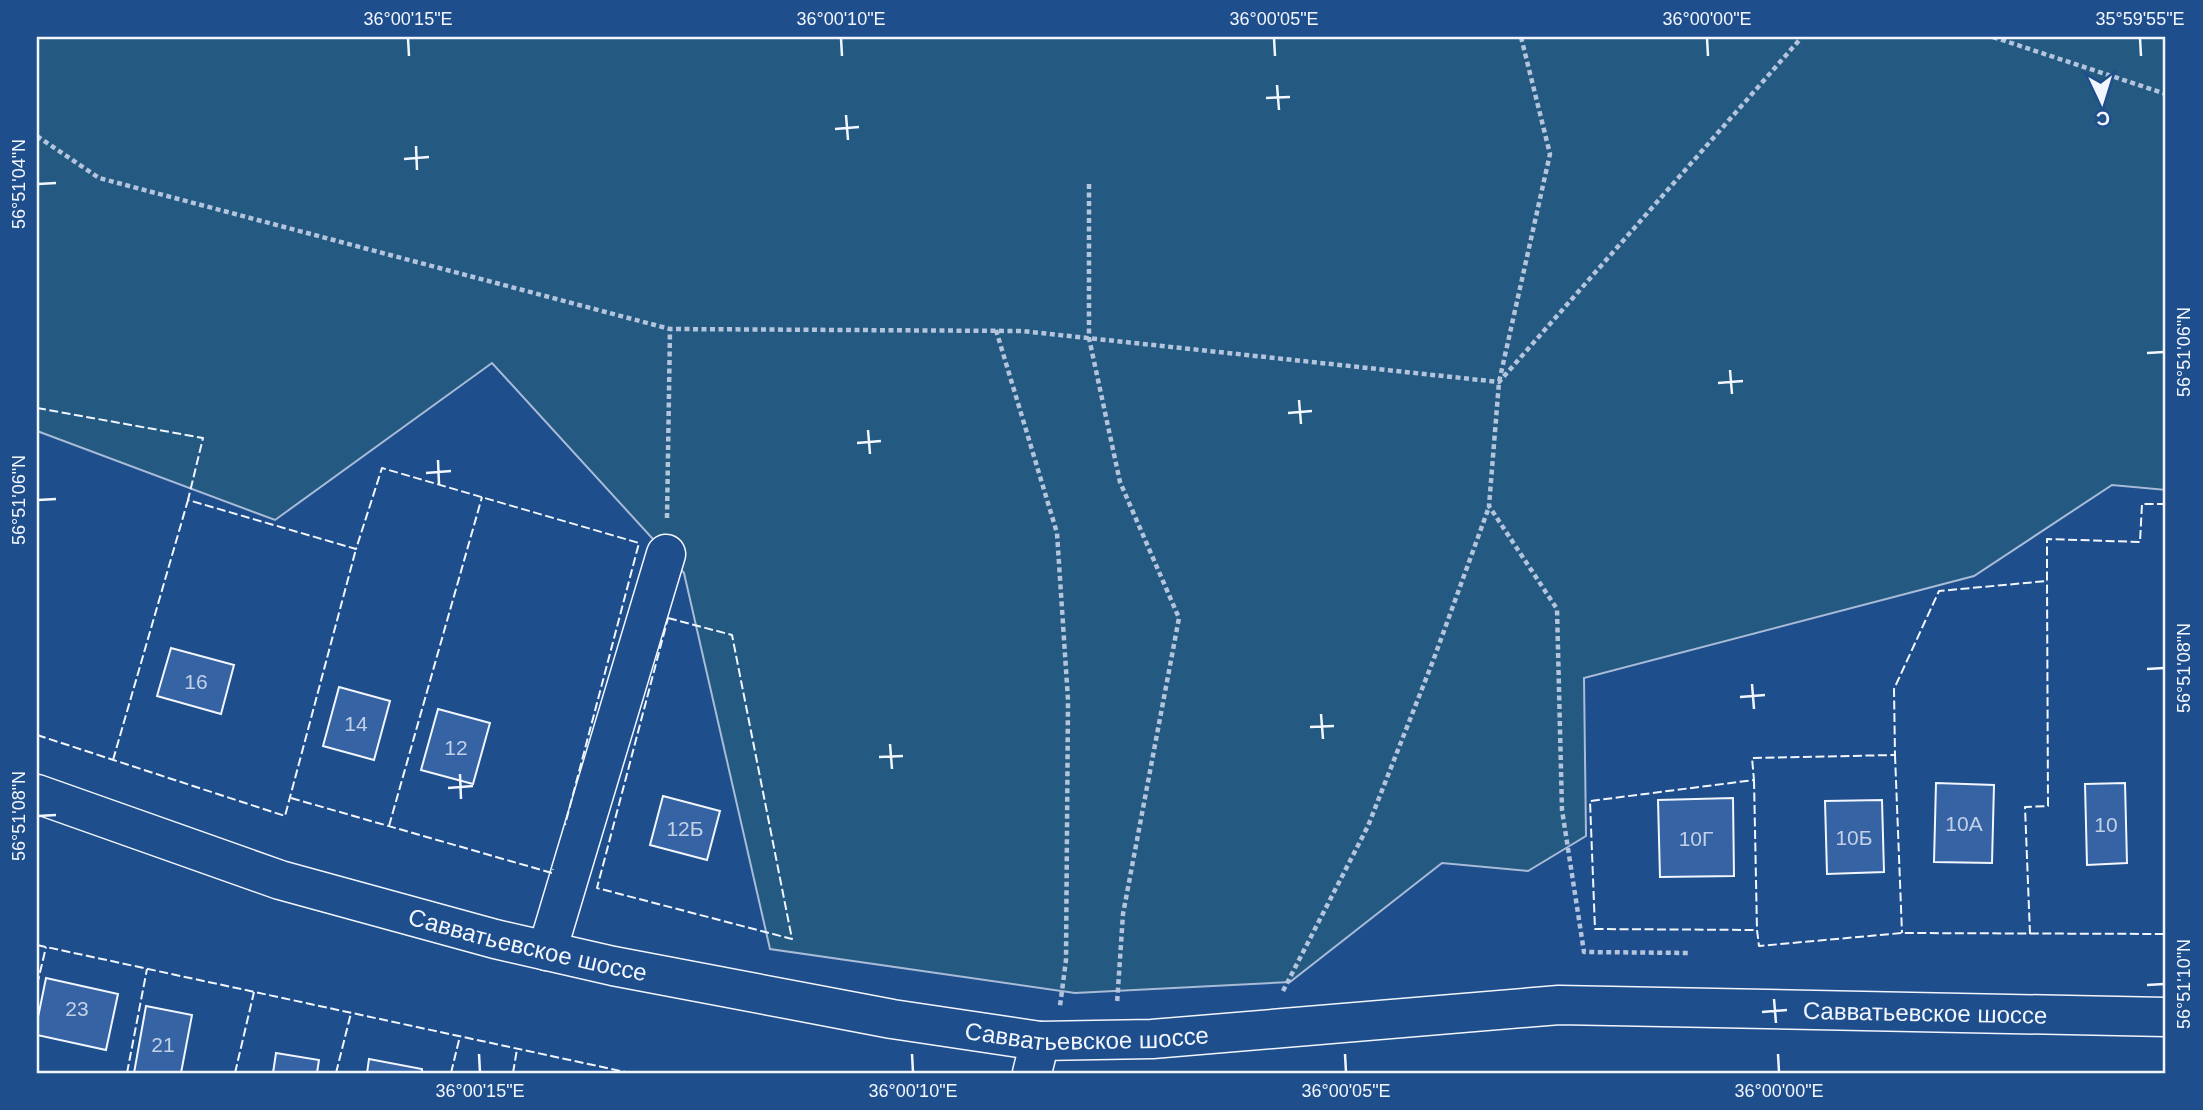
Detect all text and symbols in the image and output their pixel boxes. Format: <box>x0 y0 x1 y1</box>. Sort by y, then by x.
text: 36°00'15"E <box>363 9 453 29</box>
text: 36°00'10"E <box>796 9 886 29</box>
text: 36°00'05"E <box>1229 9 1319 29</box>
text: 36°00'00"E <box>1662 9 1752 29</box>
text: 35°59'55"E <box>2095 9 2185 29</box>
north arrow <box>2066 66 2136 136</box>
text: С <box>2095 108 2111 129</box>
text: 56°51'04"N <box>9 139 29 229</box>
text: 56°51'06"N <box>2174 307 2194 397</box>
text: 56°51'06"N <box>9 455 29 545</box>
text: 56°51'08"N <box>2174 623 2194 713</box>
house number: 16 <box>184 670 208 693</box>
house number: 14 <box>344 712 368 735</box>
house number: 12 <box>444 736 468 759</box>
text: 56°51'08"N <box>9 771 29 861</box>
house number: 10А <box>1945 812 1983 835</box>
house number: 10 <box>2094 813 2118 836</box>
house number: 12Б <box>666 817 704 840</box>
house number: 10Б <box>1835 826 1873 849</box>
house number: 10Г <box>1679 827 1713 850</box>
street label: Савватьевское шоссе <box>406 902 649 986</box>
text: 56°51'10"N <box>2174 939 2194 1029</box>
street label: Савватьевское шоссе <box>1803 996 2048 1028</box>
house number: 23 <box>65 997 89 1020</box>
street label: Савватьевское шоссе <box>963 1017 1210 1055</box>
house number: 21 <box>151 1033 175 1056</box>
text: 36°00'15"E <box>435 1081 525 1101</box>
text: 36°00'10"E <box>868 1081 958 1101</box>
text: 36°00'05"E <box>1301 1081 1391 1101</box>
text: 36°00'00"E <box>1734 1081 1824 1101</box>

